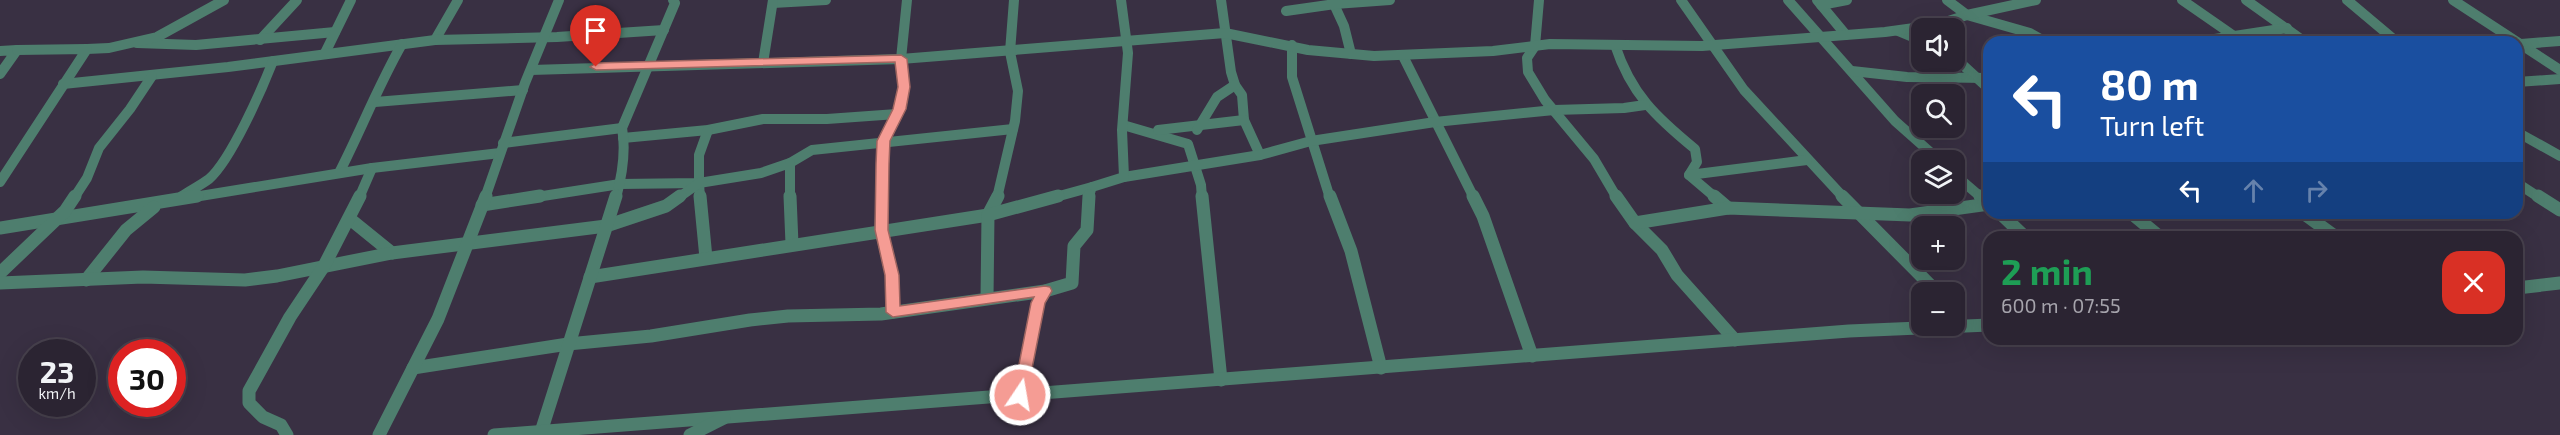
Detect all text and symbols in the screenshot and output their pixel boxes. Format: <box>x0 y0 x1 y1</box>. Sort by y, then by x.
pin <box>570 5 621 67</box>
icon: arrive <box>579 14 612 47</box>
map controls <box>1911 18 1965 336</box>
button: sound <box>1911 18 1965 72</box>
text: 80 m <box>2100 58 2199 108</box>
icon: left <box>2001 60 2079 138</box>
button: search <box>1911 84 1965 138</box>
text: Turn left <box>2100 109 2204 141</box>
button: layers <box>1911 150 1965 204</box>
icon: left <box>2174 174 2207 207</box>
icon: ahead <box>2237 174 2270 207</box>
icon: right <box>2300 174 2333 207</box>
button: + <box>1911 216 1965 270</box>
text: 2 min <box>2001 249 2093 292</box>
button: close <box>2442 251 2505 314</box>
button: − <box>1911 282 1965 336</box>
text: 600 m · 07:55 <box>2001 293 2121 317</box>
speed limit sign: 30 <box>108 339 186 417</box>
text: 23 <box>40 353 74 389</box>
position arrow <box>988 363 1052 427</box>
text: km/h <box>38 384 76 402</box>

